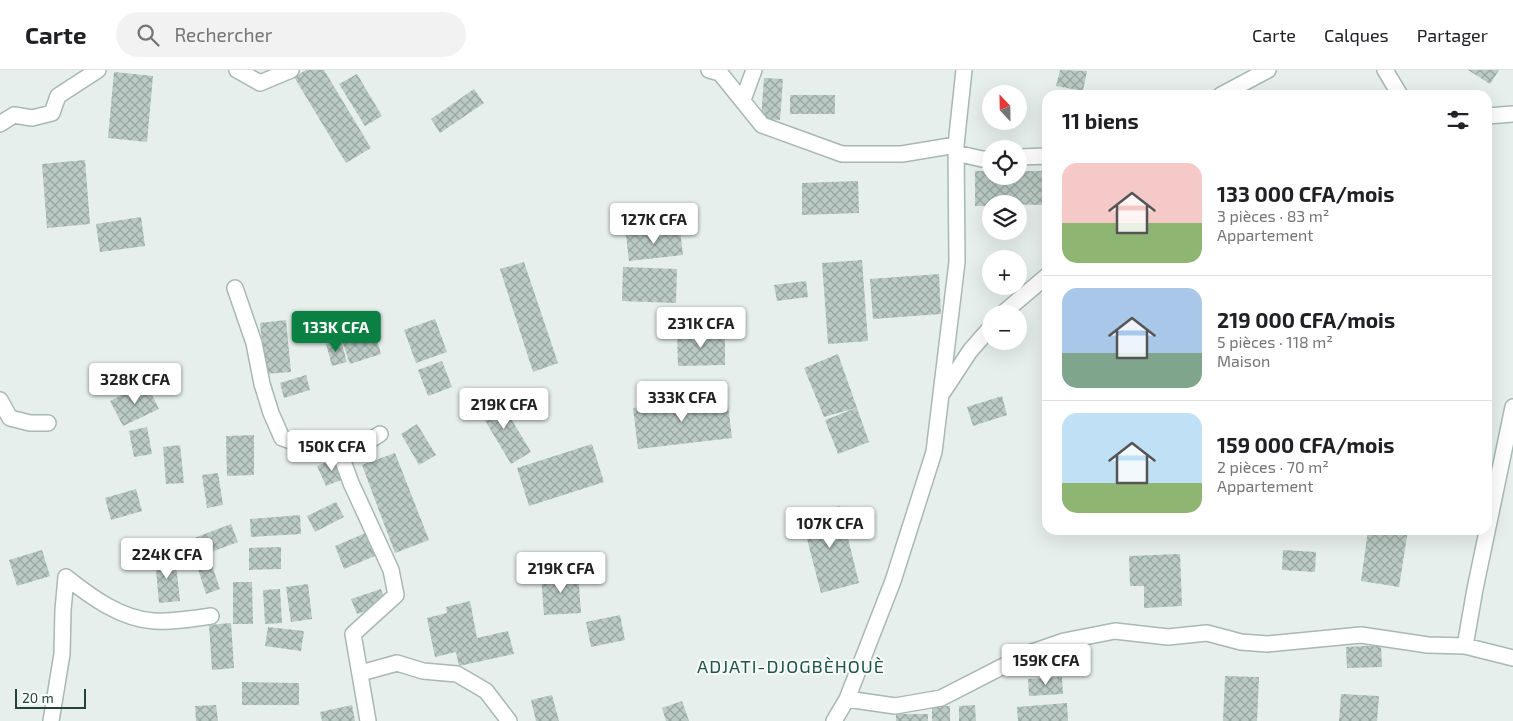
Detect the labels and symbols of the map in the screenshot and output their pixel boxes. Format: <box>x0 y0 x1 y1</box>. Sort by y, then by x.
north arrow <box>982 85 1028 130</box>
pin: 127K CFA <box>602 202 706 245</box>
pin: 231K CFA <box>649 306 753 349</box>
pin: 133K CFA <box>284 310 388 353</box>
pin: 328K CFA <box>83 362 187 405</box>
pin: 333K CFA <box>630 380 734 423</box>
pin: 219K CFA <box>452 388 556 430</box>
pin: 150K CFA <box>280 430 384 472</box>
pin: 107K CFA <box>778 506 882 549</box>
pin: 224K CFA <box>115 538 219 580</box>
pin: 219K CFA <box>509 552 613 594</box>
pin: 159K CFA <box>994 644 1098 686</box>
district label: ADJATI-DJOGBÈHOUÈ <box>697 655 885 677</box>
scale bar <box>15 686 86 709</box>

